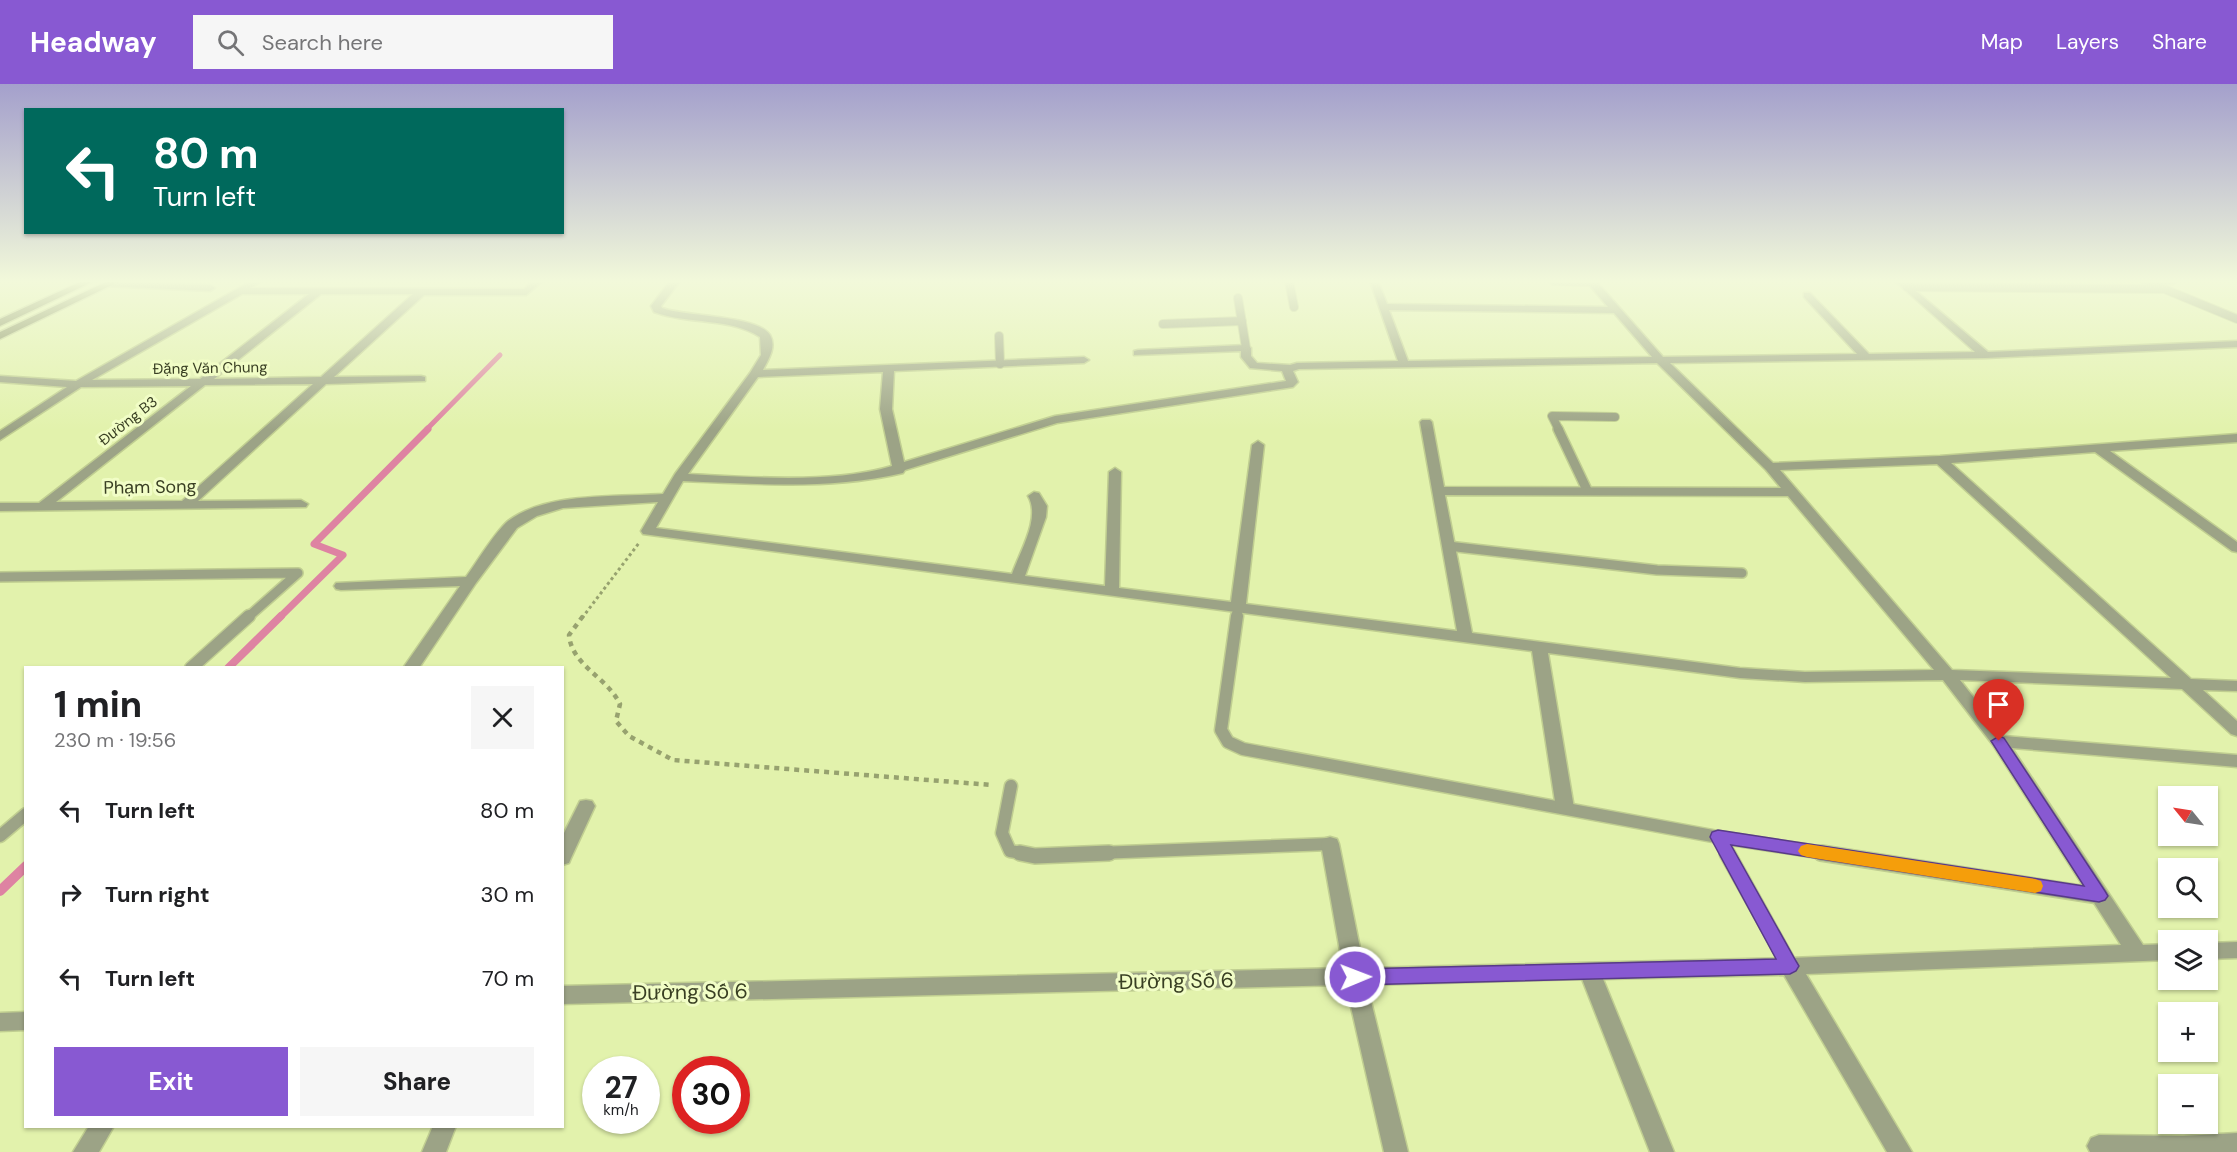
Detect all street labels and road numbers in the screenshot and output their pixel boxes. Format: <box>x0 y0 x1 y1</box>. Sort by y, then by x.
street label: Đặng Văn Chung <box>152 357 268 379</box>
street label: Đường B3 <box>94 392 162 450</box>
street label: Phạm Song <box>103 474 197 500</box>
street label: Đường Số 6 <box>1118 966 1234 996</box>
street label: Đường Số 6 <box>632 977 748 1007</box>

